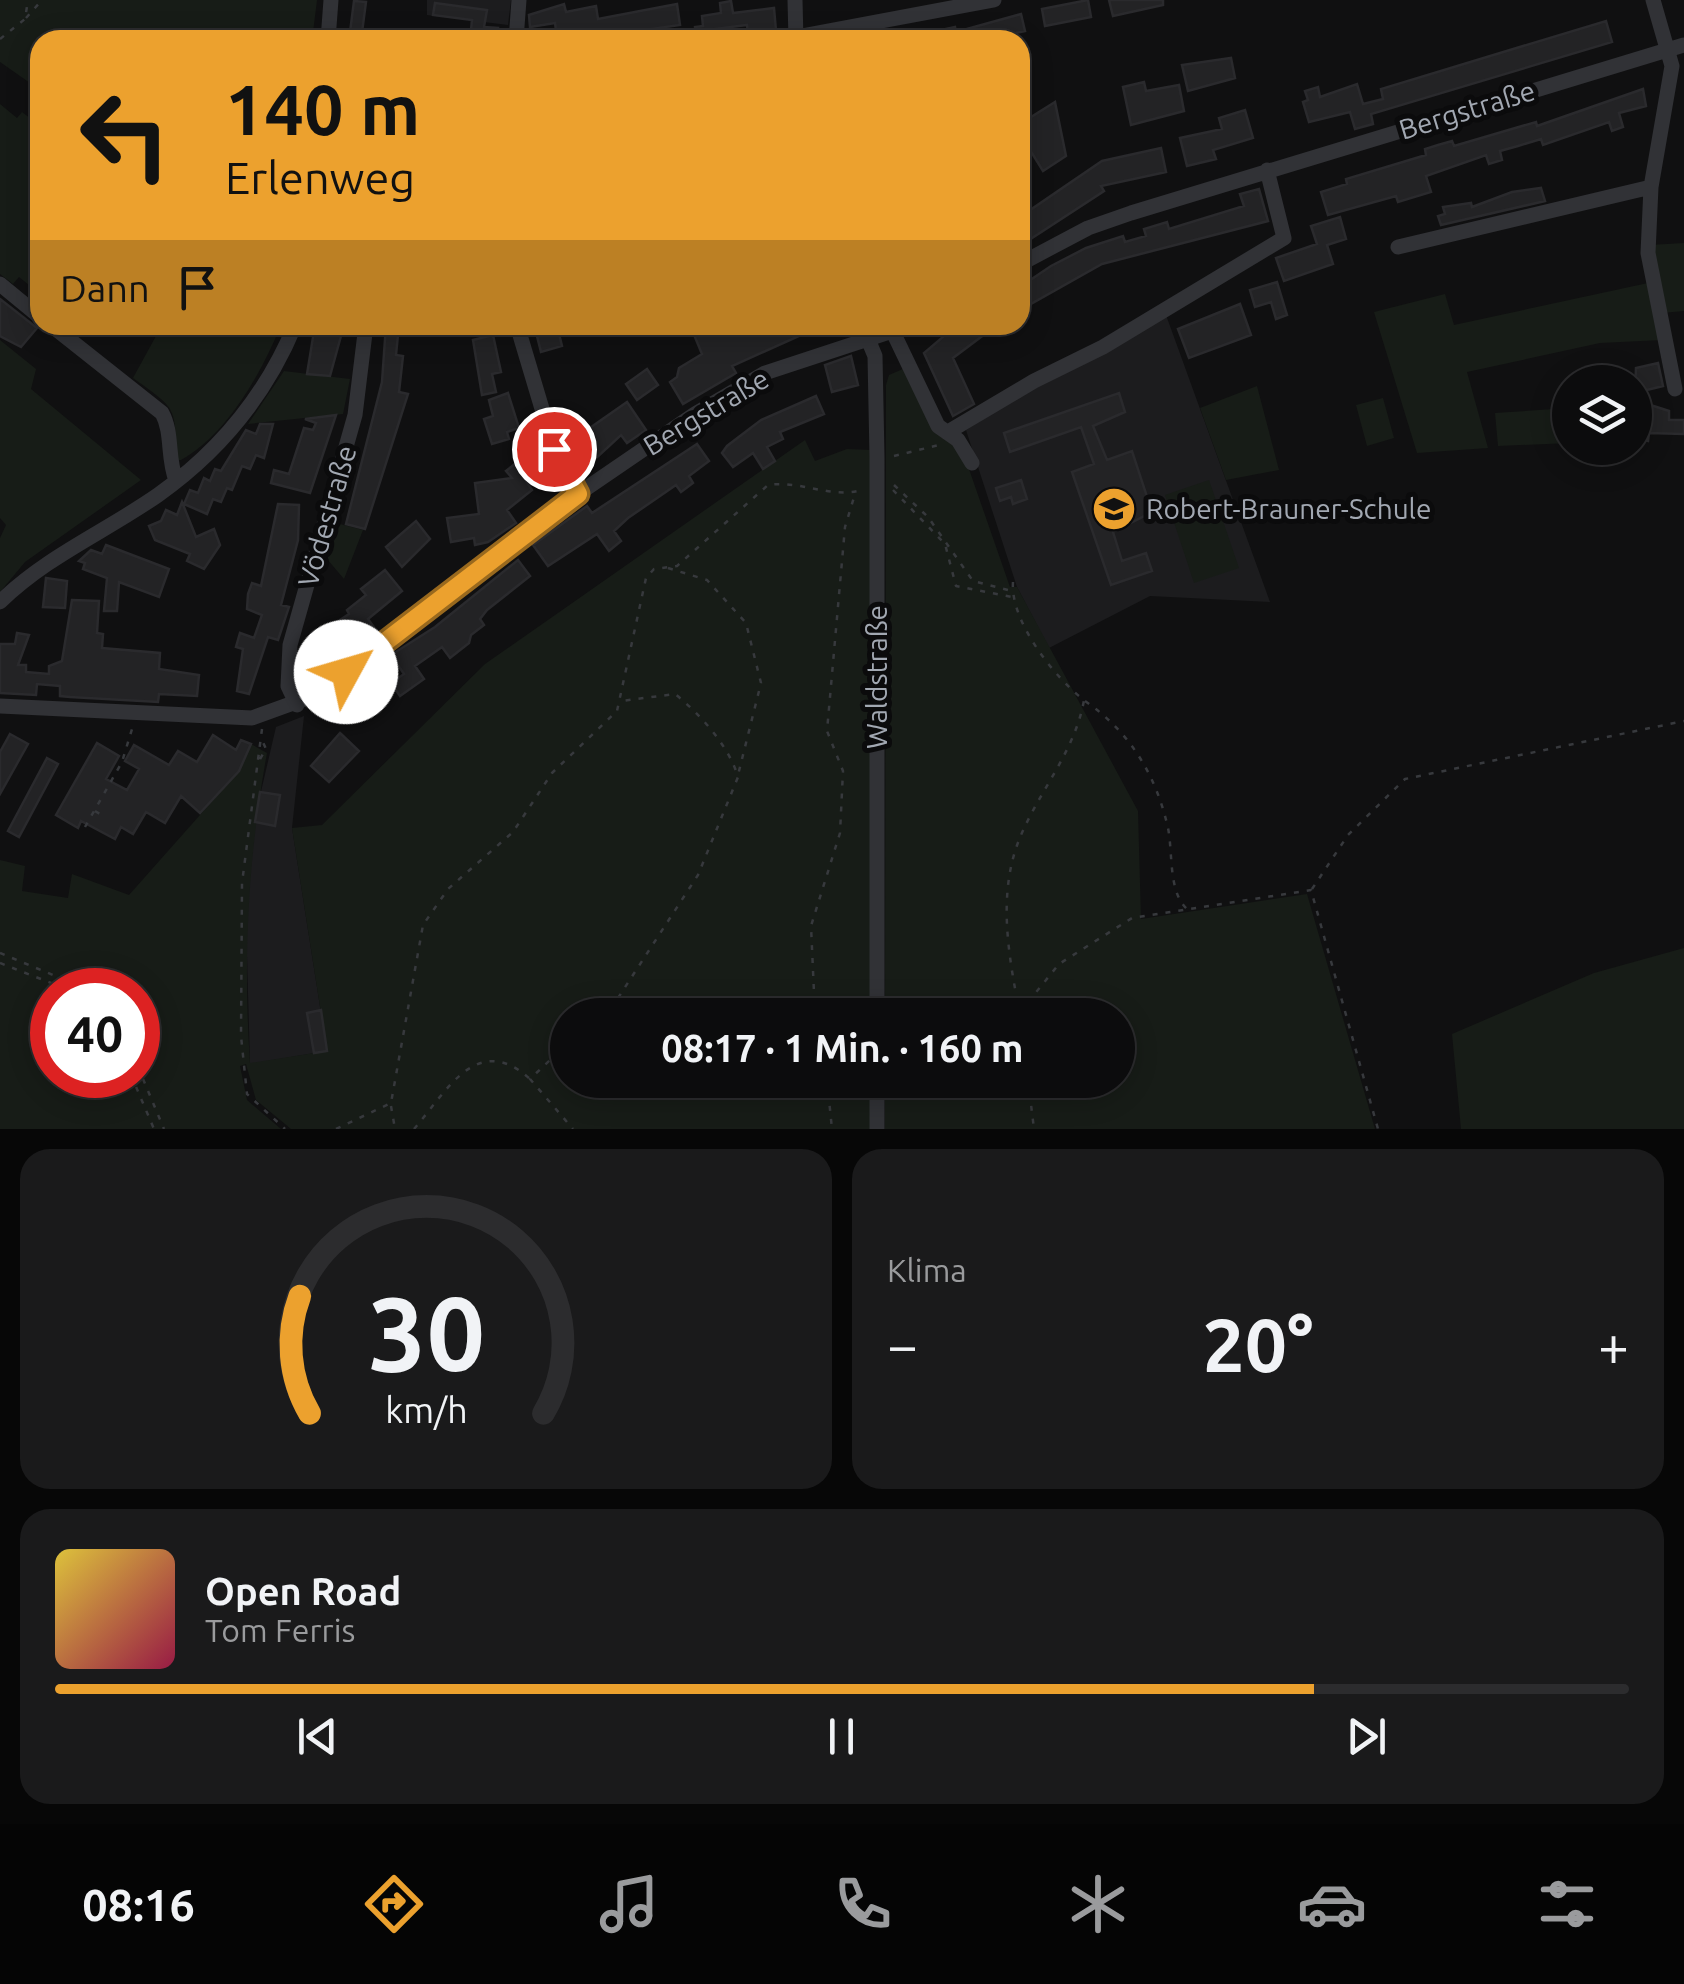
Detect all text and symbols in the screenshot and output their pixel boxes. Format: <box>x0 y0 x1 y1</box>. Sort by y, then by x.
icon: left <box>60 70 190 200</box>
text: 140 m <box>225 70 420 148</box>
street label: Bergstraße <box>1395 74 1539 145</box>
text: Erlenweg <box>225 152 415 203</box>
icon: arrive <box>170 260 225 315</box>
text: Dann <box>60 267 150 309</box>
street label: Bergstraße <box>638 362 774 461</box>
map controls <box>1552 365 1652 465</box>
button: layers <box>1552 365 1652 465</box>
pin <box>512 407 597 492</box>
icon: arrive <box>527 422 582 477</box>
street label: Vödestraße <box>292 442 361 590</box>
school or university icon: Robert-Brauner-Schule <box>1091 486 1137 532</box>
place label: Robert-Brauner-Schule <box>1146 493 1431 524</box>
street label: Waldstraße <box>861 605 892 749</box>
position arrow <box>294 620 398 724</box>
speed limit sign: 40 <box>30 968 160 1098</box>
text: 08:17 · 1 Min. · 160 m <box>661 1027 1024 1069</box>
text: Klima <box>887 1252 967 1288</box>
text: 30 <box>367 1274 485 1391</box>
text: 20° <box>1202 1302 1314 1386</box>
text: − <box>887 1314 918 1375</box>
text: + <box>1598 1314 1629 1375</box>
text: km/h <box>385 1390 467 1430</box>
text: Open Road <box>205 1570 401 1612</box>
text: Tom Ferris <box>205 1612 355 1648</box>
icon: previous <box>290 1709 345 1764</box>
icon: pause <box>814 1709 869 1764</box>
icon: next <box>1339 1709 1394 1764</box>
icon: directions <box>359 1869 429 1939</box>
icon: music <box>594 1869 664 1939</box>
icon: phone <box>828 1869 898 1939</box>
icon: climate <box>1063 1869 1133 1939</box>
icon: car <box>1297 1869 1367 1939</box>
icon: filters <box>1532 1869 1602 1939</box>
text: 08:16 <box>82 1879 195 1930</box>

